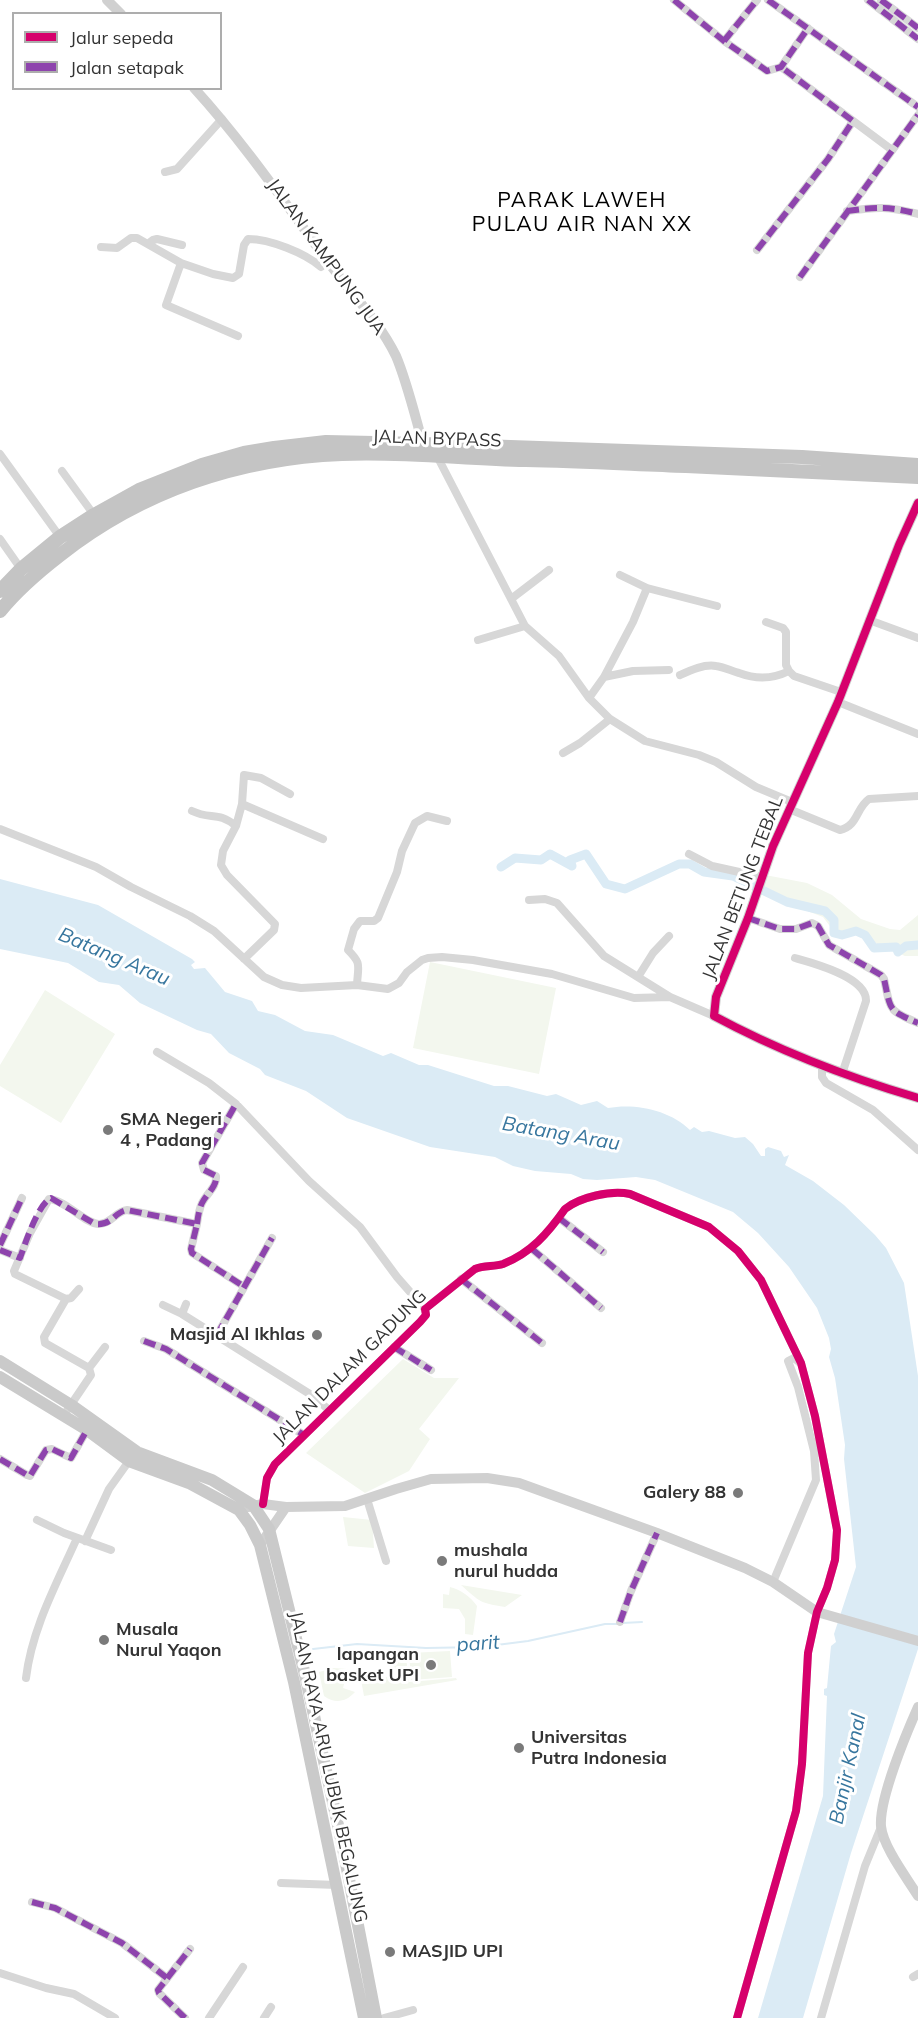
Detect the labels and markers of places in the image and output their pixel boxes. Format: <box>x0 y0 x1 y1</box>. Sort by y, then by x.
place label: SMA Negeri 4 , Padang <box>120 1109 222 1152</box>
marker: SMA Negeri 4 , Padang <box>101 1123 115 1137</box>
place label: Masjid Al Ikhlas <box>170 1324 305 1346</box>
marker: Masjid Al Ikhlas <box>310 1328 324 1342</box>
place label: Galery 88 <box>643 1482 726 1504</box>
marker: Galery 88 <box>731 1486 745 1500</box>
place label: mushala nurul hudda <box>454 1540 558 1582</box>
marker: mushala nurul hudda <box>435 1554 449 1568</box>
place label: Musala Nurul Yaqon <box>116 1619 221 1662</box>
marker: Musala Nurul Yaqon <box>97 1633 111 1647</box>
place label: lapangan basket UPI <box>326 1644 419 1686</box>
marker: lapangan basket UPI <box>424 1658 438 1672</box>
place label: Universitas Putra Indonesia <box>531 1727 667 1770</box>
marker: Universitas Putra Indonesia <box>512 1741 526 1755</box>
place label: MASJID UPI <box>402 1941 503 1963</box>
marker: MASJID UPI <box>383 1945 397 1959</box>

